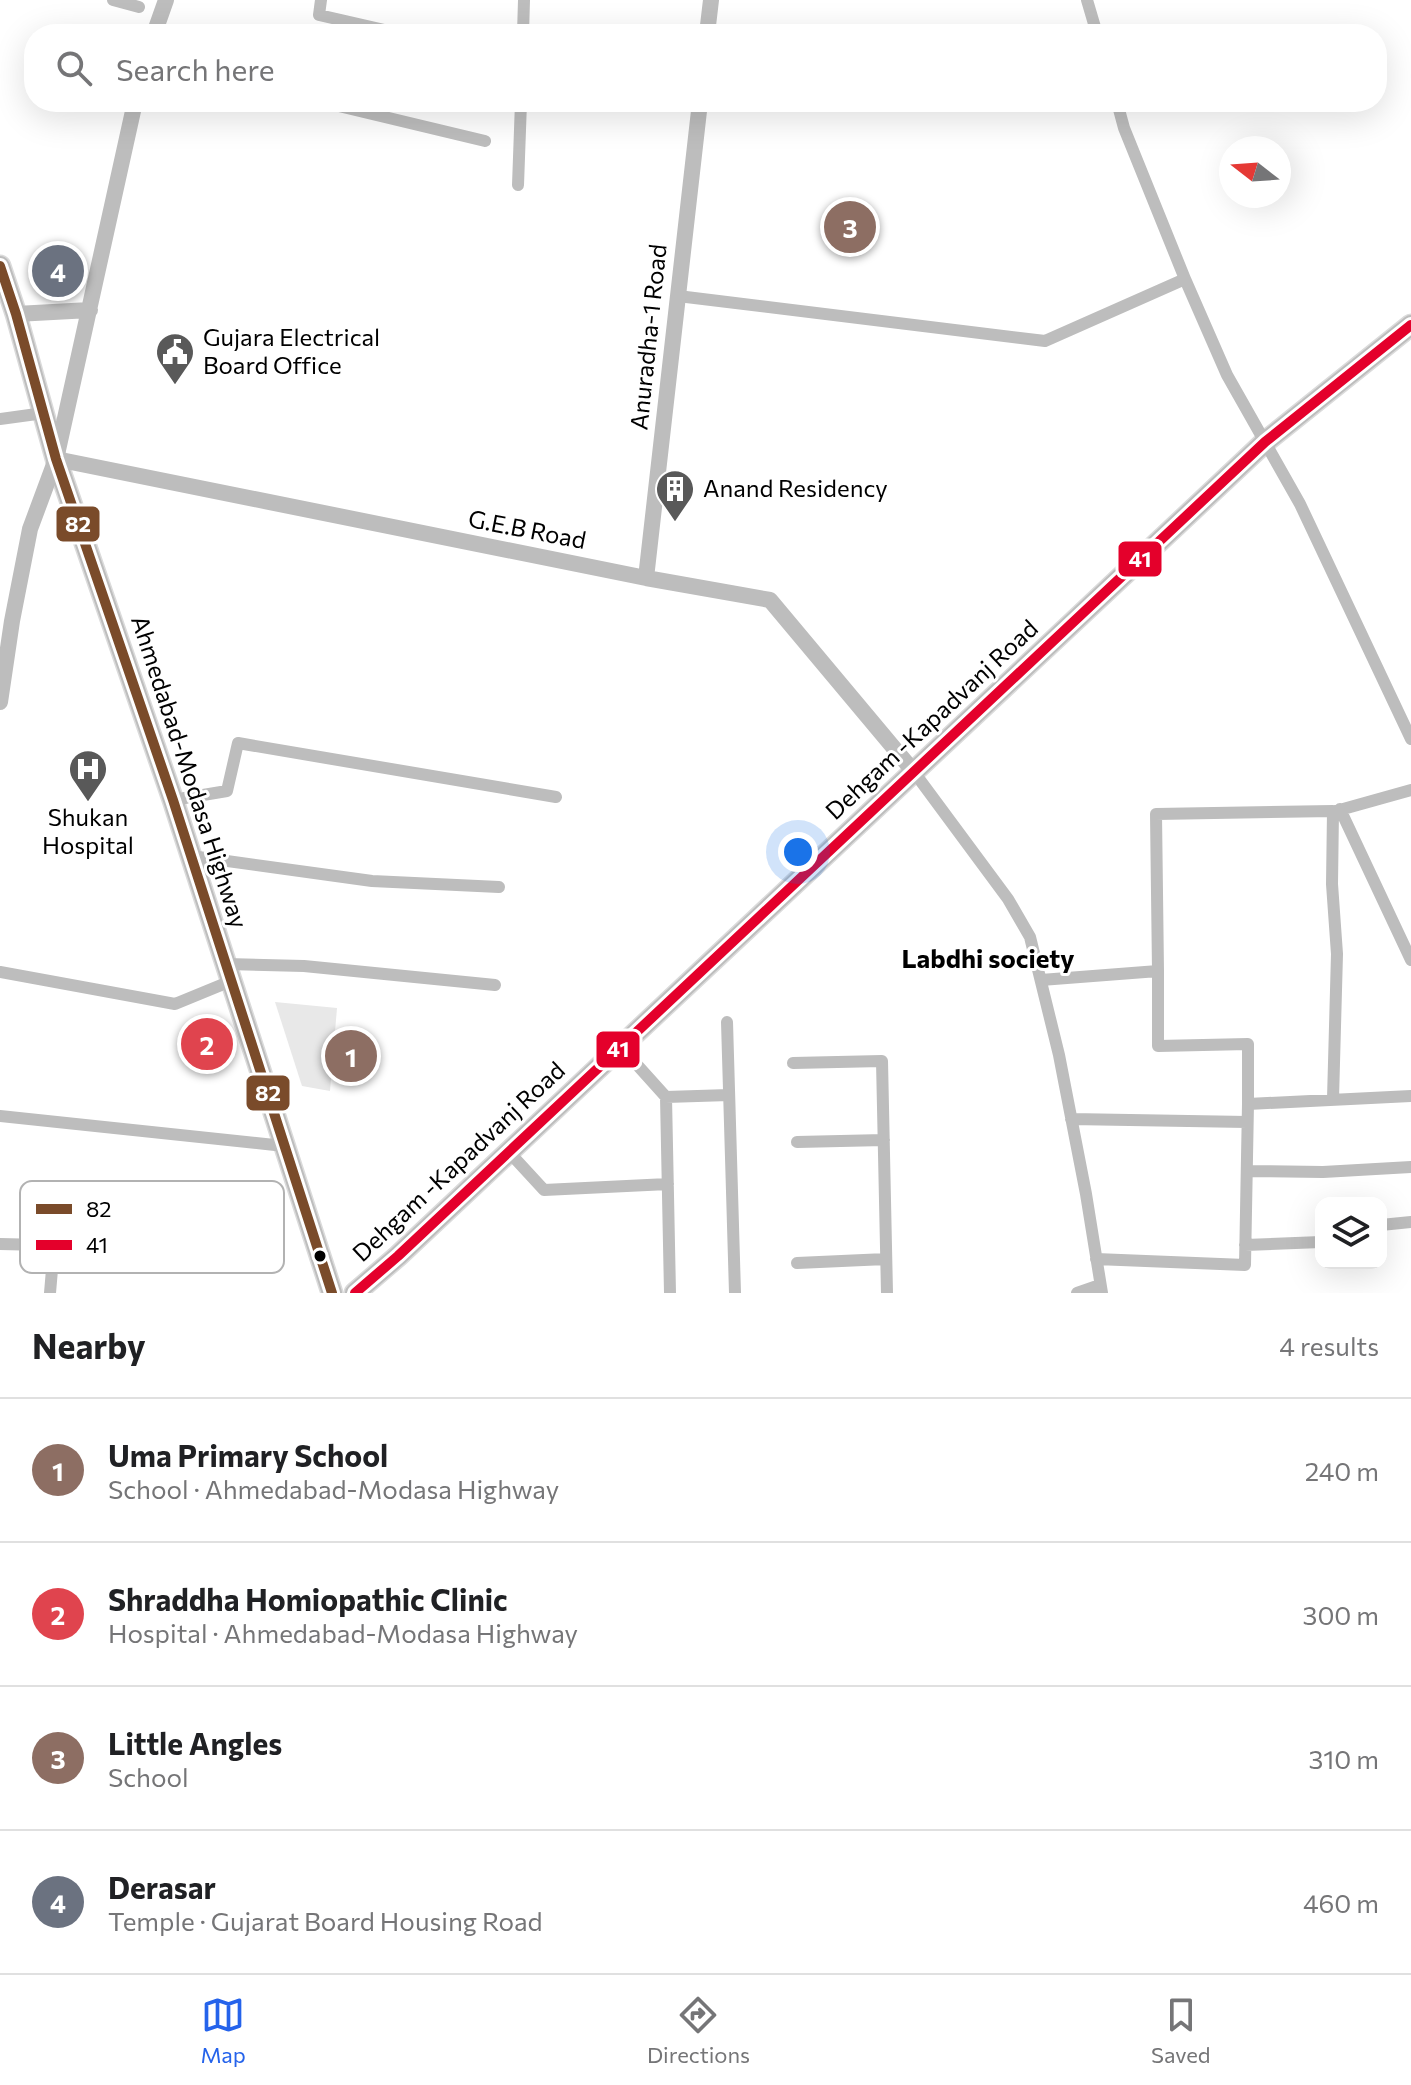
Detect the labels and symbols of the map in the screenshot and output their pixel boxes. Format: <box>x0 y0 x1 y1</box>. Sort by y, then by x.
north arrow <box>1219 136 1291 208</box>
pin: 3 <box>824 197 876 257</box>
pin: 4 <box>32 241 84 301</box>
street label: Anuradha-1 Road <box>623 242 672 431</box>
place label: Gujara Electrical Board Office <box>203 322 380 379</box>
public building icon: Gujara Electrical Board Office <box>154 331 196 386</box>
building icon: Anand Residency <box>654 468 696 523</box>
place label: Anand Residency <box>703 473 888 502</box>
street label: G.E.B Road <box>466 503 589 554</box>
line badge: 82 <box>55 505 101 543</box>
text: 82 <box>65 510 91 537</box>
line badge: 41 <box>1117 540 1163 578</box>
text: 41 <box>1129 545 1151 572</box>
street label: Ahmedabad-Modasa Highway <box>126 612 255 932</box>
street label: Dehgam -Kapadvanj Road <box>819 613 1043 825</box>
hospital icon: Shukan Hospital <box>67 748 109 803</box>
place label: Shukan Hospital <box>42 802 134 859</box>
your location <box>778 832 818 872</box>
district label: Labdhi society <box>902 942 1074 973</box>
pin: 2 <box>181 1014 233 1074</box>
pin: 1 <box>325 1026 377 1086</box>
line badge: 41 <box>595 1030 641 1069</box>
text: 41 <box>607 1035 629 1062</box>
street label: Dehgam -Kapadvanj Road <box>346 1055 570 1267</box>
line badge: 82 <box>245 1074 291 1112</box>
text: 82 <box>255 1079 281 1106</box>
legend <box>20 1181 284 1273</box>
text: 82 <box>86 1195 112 1222</box>
text: 41 <box>86 1231 108 1258</box>
unlabelled marker <box>312 1248 328 1264</box>

